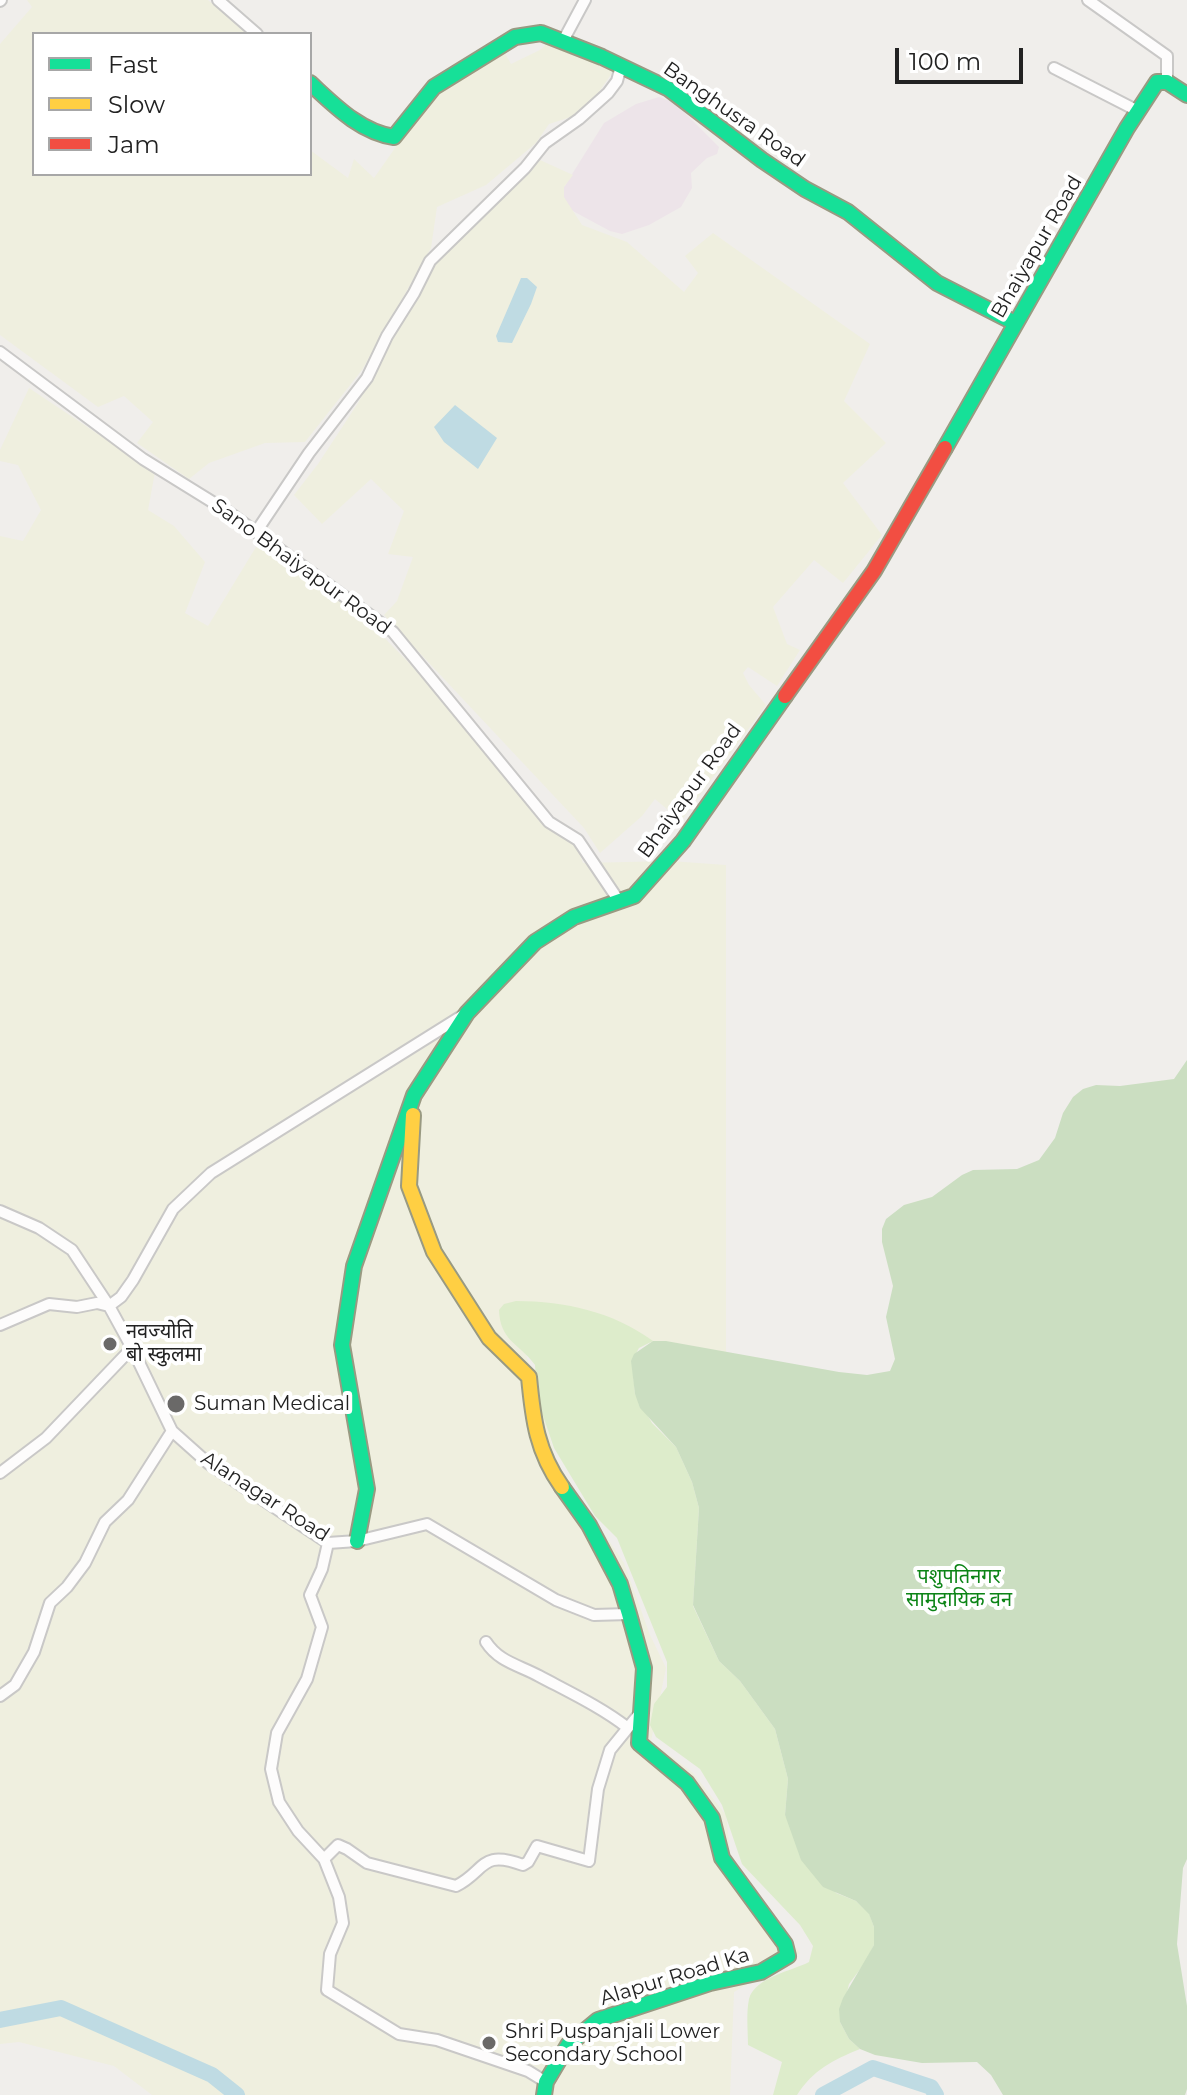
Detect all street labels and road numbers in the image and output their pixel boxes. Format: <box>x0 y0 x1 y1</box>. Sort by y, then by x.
street label: Banghusra Road <box>659 57 809 173</box>
street label: Bhaiyapur Road <box>986 172 1088 322</box>
street label: Sano Bhaiyapur Road <box>207 494 395 640</box>
street label: Bhaiyapur Road <box>633 719 747 863</box>
street label: Alanagar Road <box>196 1447 334 1547</box>
street label: Alapur Road Ka <box>597 1943 753 2011</box>

